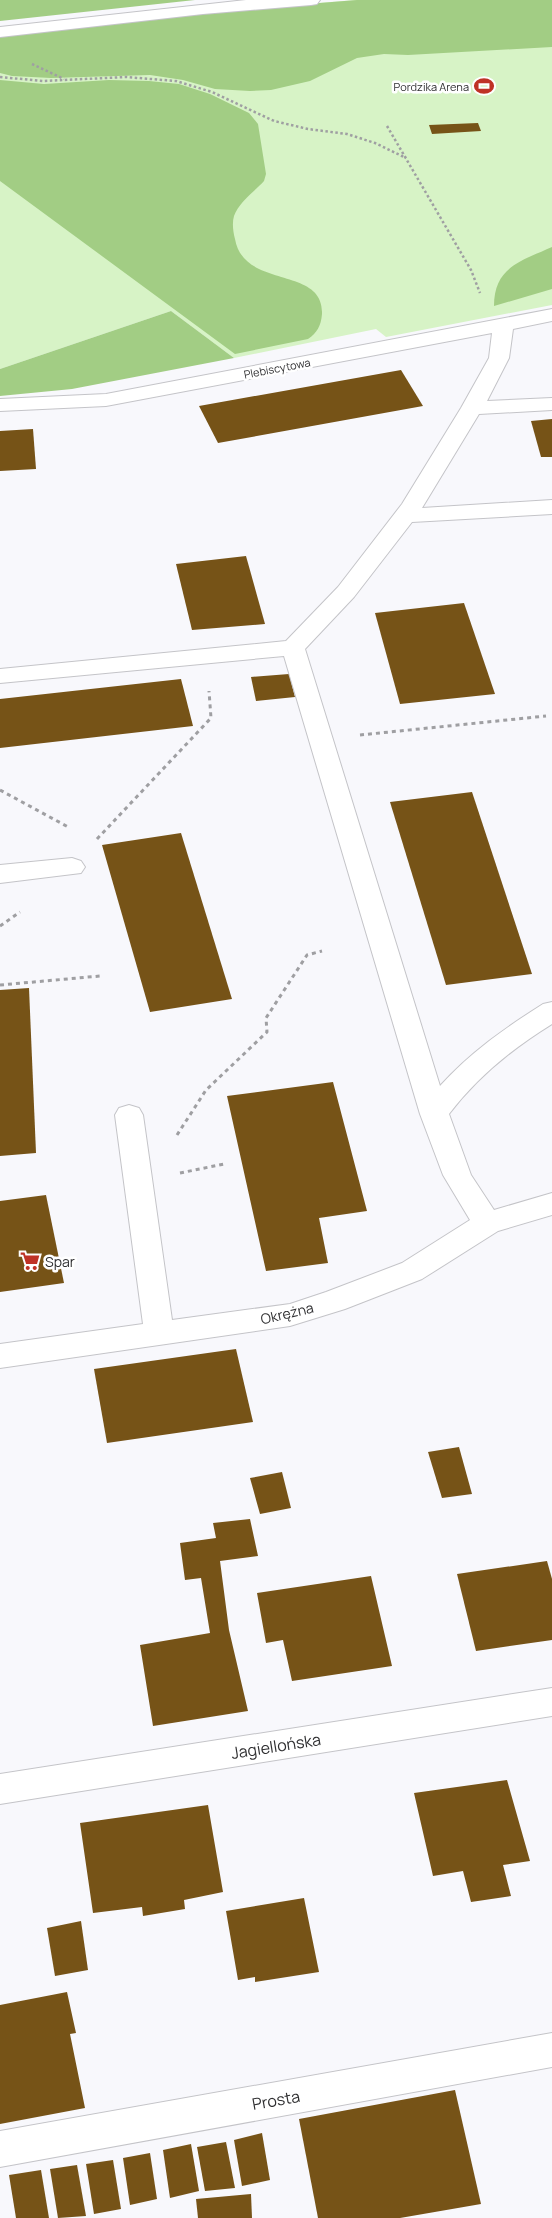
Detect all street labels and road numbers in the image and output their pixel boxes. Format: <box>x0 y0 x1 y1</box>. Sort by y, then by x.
street label: Plebiscytowa <box>243 354 311 382</box>
street label: Okrężna <box>259 1298 315 1328</box>
street label: Jagiellońska <box>230 1728 322 1764</box>
street label: Prosta <box>250 2085 302 2115</box>

